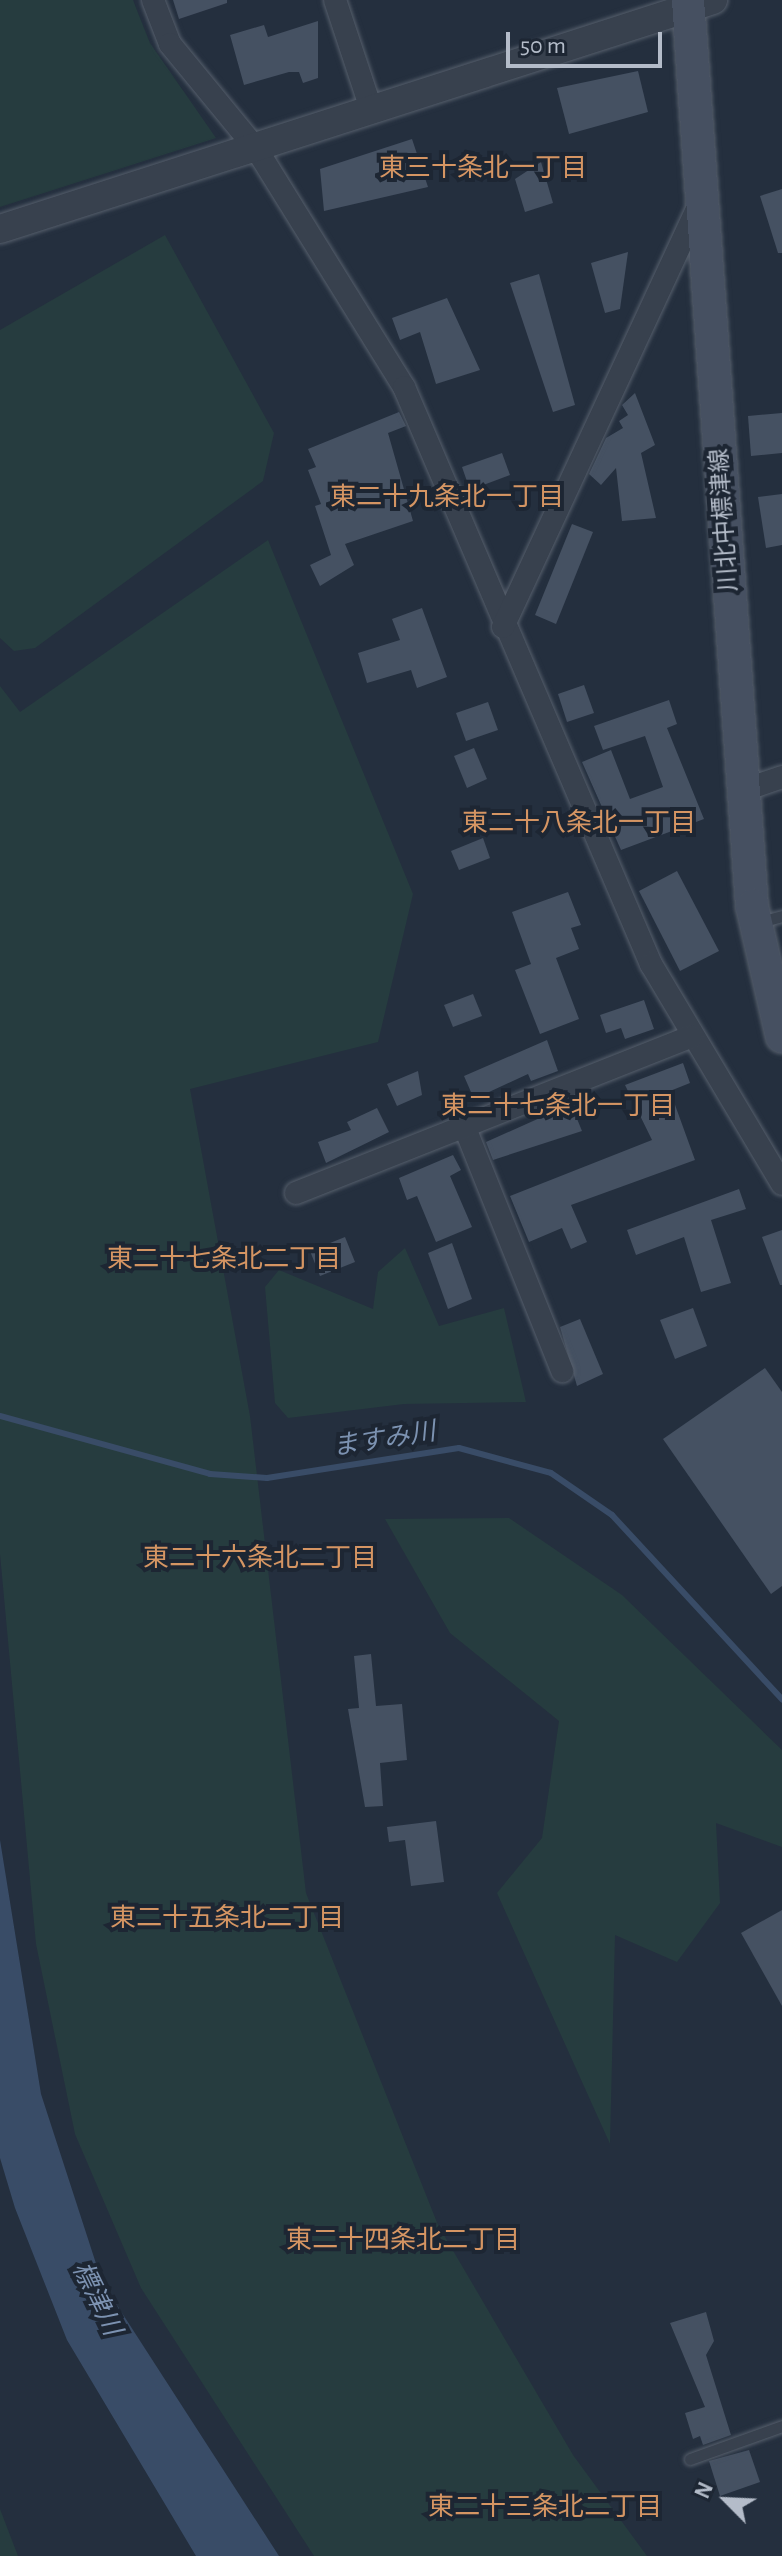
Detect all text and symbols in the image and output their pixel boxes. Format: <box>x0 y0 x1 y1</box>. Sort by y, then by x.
scale bar <box>510 16 666 66</box>
text: 50 m <box>520 34 566 58</box>
district label: 東三十条北一丁目 <box>379 153 587 185</box>
street label: 川北中標津線 <box>706 447 744 593</box>
district label: 東二十九条北一丁目 <box>330 482 564 514</box>
district label: 東二十八条北一丁目 <box>462 808 696 840</box>
district label: 東二十七条北一丁目 <box>441 1091 675 1123</box>
district label: 東二十七条北二丁目 <box>107 1244 341 1276</box>
water label: ますみ川 <box>330 1416 438 1464</box>
district label: 東二十六条北二丁目 <box>143 1543 377 1575</box>
district label: 東二十五条北二丁目 <box>110 1903 344 1935</box>
district label: 東二十四条北二丁目 <box>286 2225 520 2257</box>
water label: 標津川 <box>65 2257 127 2341</box>
north arrow <box>686 2460 766 2540</box>
text: N <box>691 2479 717 2502</box>
district label: 東二十三条北二丁目 <box>428 2492 662 2524</box>

